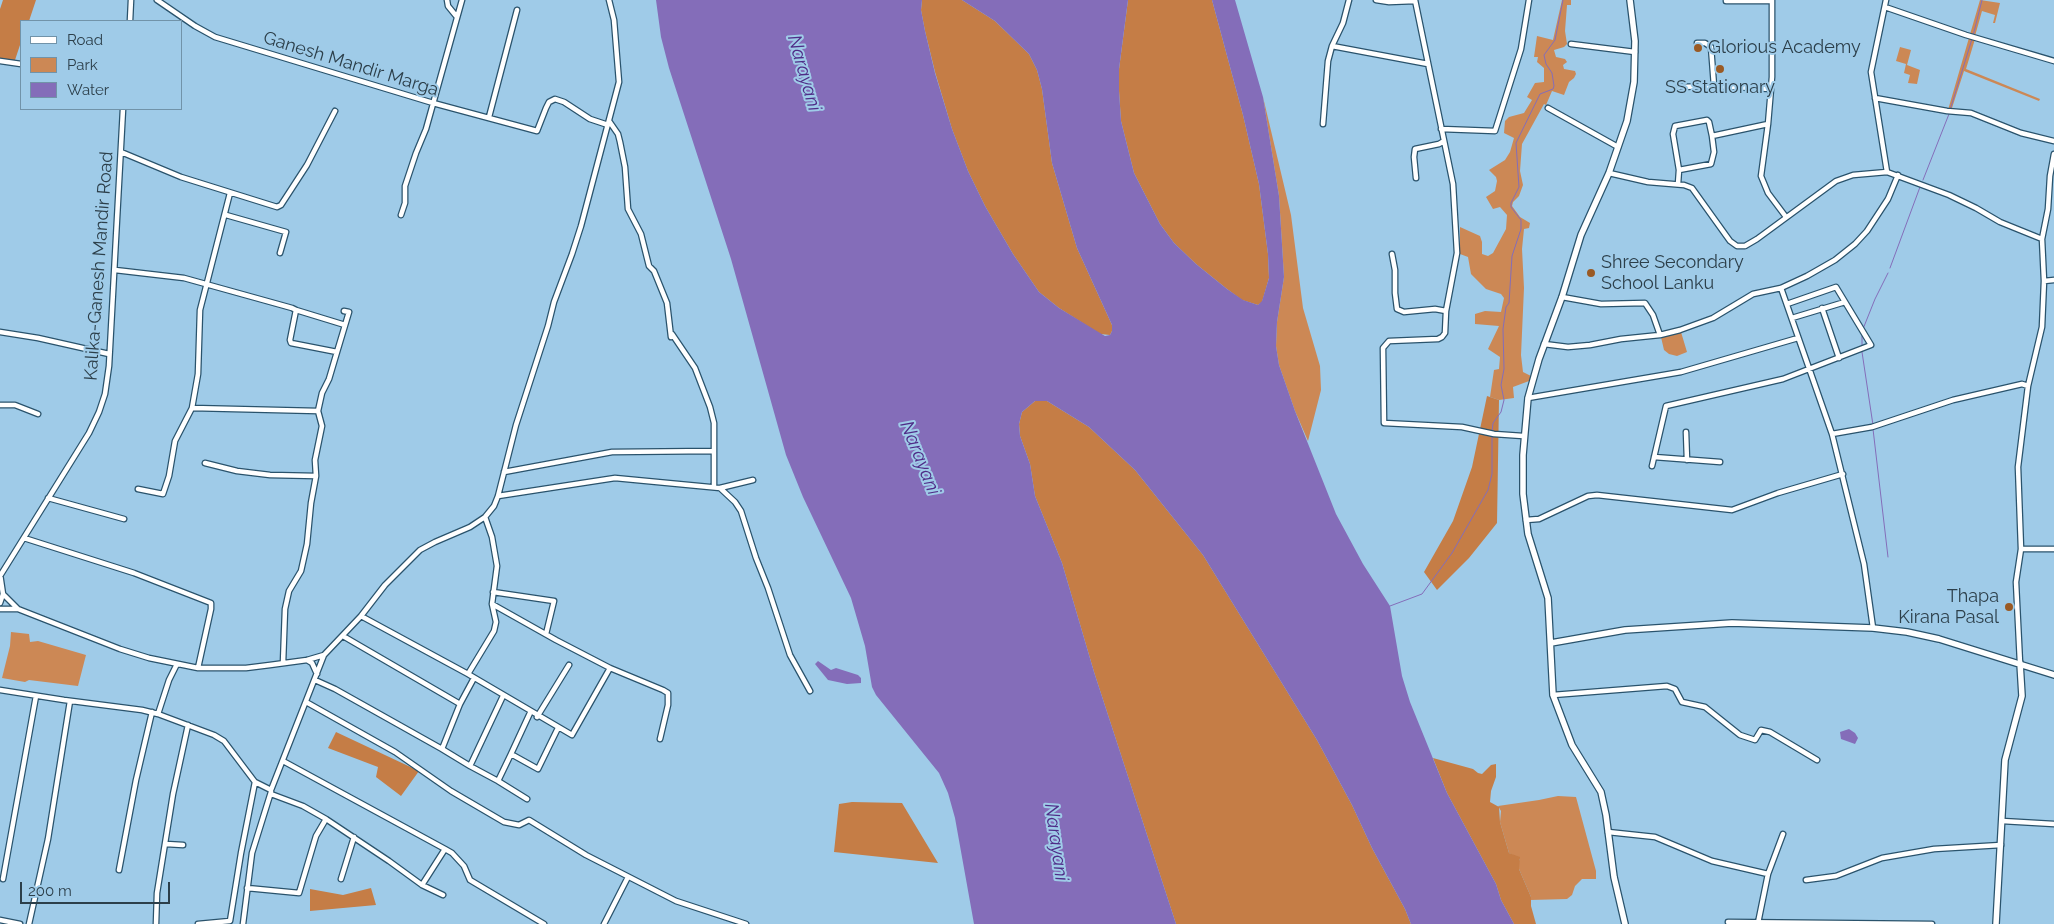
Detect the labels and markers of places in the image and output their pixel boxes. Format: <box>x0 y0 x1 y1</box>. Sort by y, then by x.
place label: Glorious Academy <box>1708 37 1861 59</box>
marker: Glorious Academy <box>1692 42 1704 54</box>
marker: SS Stationary <box>1714 63 1726 75</box>
place label: SS Stationary <box>1665 77 1775 99</box>
place label: Shree Secondary School Lanku <box>1601 252 1744 294</box>
marker: Shree Secondary School Lanku <box>1585 267 1597 279</box>
place label: Thapa Kirana Pasal <box>1898 586 1999 628</box>
marker: Thapa Kirana Pasal <box>2003 601 2015 613</box>

